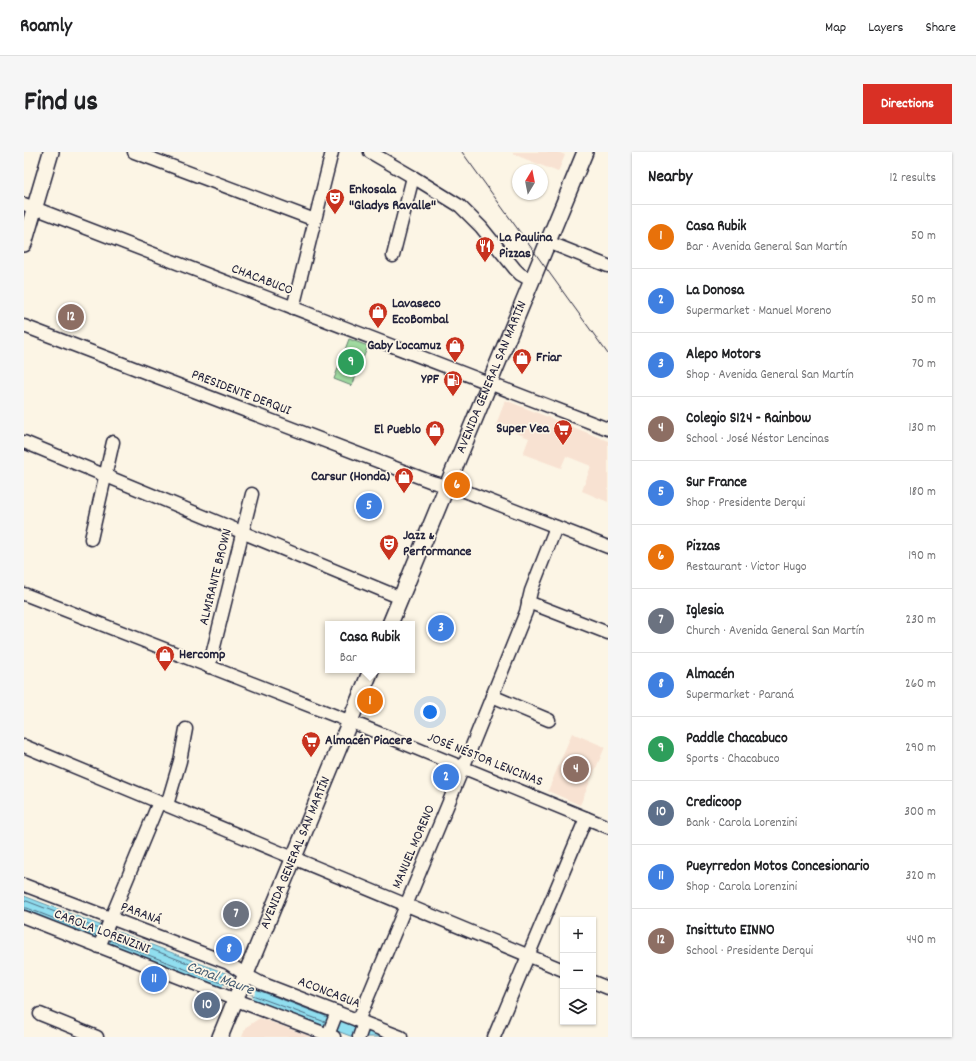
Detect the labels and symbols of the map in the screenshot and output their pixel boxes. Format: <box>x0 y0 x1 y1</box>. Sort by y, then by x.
north arrow <box>512 164 548 200</box>
place label: Enkosala "Gladys Ravalle" <box>349 180 436 216</box>
theatre icon: Enkosala "Gladys Ravalle" <box>324 187 346 215</box>
place label: La Paulina Pizzas <box>499 228 554 264</box>
restaurant icon: La Paulina Pizzas <box>474 235 496 263</box>
street label: CHACABUCO <box>228 259 296 301</box>
place label: Lavaseco EcoBombal <box>392 294 449 330</box>
street label: AVENIDA GENERAL SAN MARTÍN <box>452 298 532 457</box>
shop icon: Lavaseco EcoBombal <box>367 301 389 329</box>
pin: 12 <box>58 302 84 332</box>
shop icon: Gaby Locamuz <box>444 335 466 363</box>
place label: Gaby Locamuz <box>367 336 442 356</box>
pin: 9 <box>338 347 364 377</box>
shop icon: Friar <box>511 347 533 375</box>
place label: Friar <box>536 348 563 368</box>
street label: PRESIDENTE DERQUI <box>188 365 294 421</box>
fuel station icon: YPF <box>442 369 464 397</box>
place label: YPF <box>420 370 440 390</box>
supermarket icon: Super Vea <box>552 418 574 446</box>
shop icon: El Pueblo <box>424 419 446 447</box>
place label: Super Vea <box>496 419 550 439</box>
place label: El Pueblo <box>374 420 421 440</box>
shop icon: Carsur (Honda) <box>393 466 415 494</box>
place label: Carsur (Honda) <box>311 467 390 487</box>
pin: 6 <box>444 470 470 500</box>
pin: 5 <box>356 491 382 521</box>
place label: Jazz & Performance <box>403 526 472 562</box>
street label: ALMIRANTE BROWN <box>194 527 238 627</box>
theatre icon: Jazz & Performance <box>378 533 400 561</box>
pin: 3 <box>428 613 454 643</box>
shop icon: Hercomp <box>154 644 176 672</box>
place label: Hercomp <box>179 645 226 665</box>
pin: 1 <box>357 686 383 716</box>
your location <box>420 702 440 722</box>
street label: JOSÉ NÉSTOR LENCINAS <box>424 728 546 792</box>
supermarket icon: Almacén Piacere <box>300 730 322 758</box>
place label: Almacén Piacere <box>325 731 412 751</box>
pin: 4 <box>563 754 589 784</box>
pin: 2 <box>433 762 459 792</box>
street label: AVENIDA GENERAL SAN MARTÍN <box>255 774 336 932</box>
street label: MANUEL MORENO <box>387 802 441 892</box>
street label: PARANÁ <box>118 897 164 931</box>
pin: 7 <box>223 899 249 929</box>
street label: CAROLA LORENZINI <box>51 904 154 960</box>
pin: 8 <box>216 934 242 964</box>
water label: Canal Maure <box>183 956 258 1002</box>
pin: 11 <box>141 964 167 994</box>
street label: ACONCAGUA <box>295 972 364 1014</box>
pin: 10 <box>194 990 220 1020</box>

